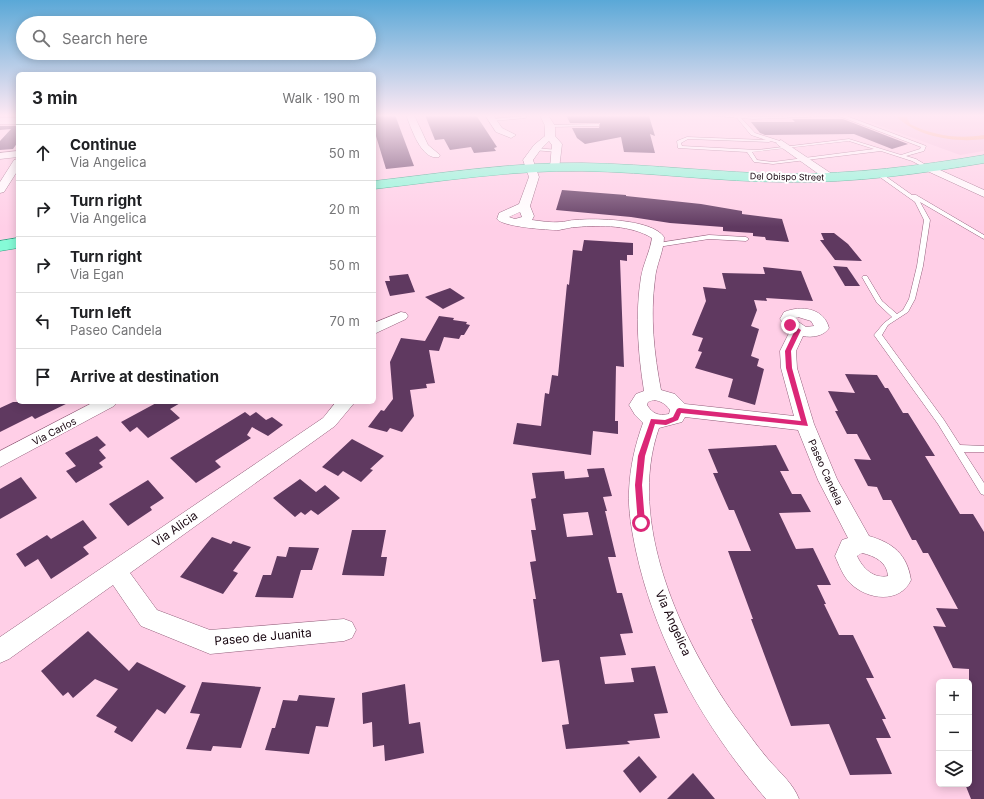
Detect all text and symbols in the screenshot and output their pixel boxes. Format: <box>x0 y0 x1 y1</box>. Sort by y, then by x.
search box <box>16 16 376 60</box>
icon: search <box>30 27 52 49</box>
text: Search here <box>62 29 148 48</box>
text: 3 min <box>32 88 78 108</box>
text: Walk · 190 m <box>283 90 360 106</box>
text: Continue <box>70 135 137 154</box>
icon: ahead <box>32 142 54 164</box>
text: 50 m <box>329 145 360 161</box>
text: Via Angelica <box>70 154 146 170</box>
street label: Del Obispo Street <box>750 170 824 183</box>
text: Turn right <box>70 191 142 210</box>
icon: right <box>32 198 54 220</box>
text: 20 m <box>329 201 360 217</box>
text: Via Angelica <box>70 210 146 226</box>
text: Turn right <box>70 247 142 266</box>
icon: right <box>32 254 54 276</box>
text: 50 m <box>329 257 360 273</box>
text: Via Egan <box>70 266 124 282</box>
text: Turn left <box>70 303 131 322</box>
icon: left <box>32 310 54 332</box>
text: 70 m <box>330 313 360 329</box>
route end <box>781 316 799 334</box>
text: Paseo Candela <box>70 322 162 338</box>
icon: arrive <box>32 366 54 388</box>
text: Arrive at destination <box>70 367 219 386</box>
street label: Via Carlos <box>30 414 78 448</box>
street label: Paseo Candela <box>806 437 846 507</box>
street label: Via Alicia <box>149 508 200 550</box>
route start <box>632 514 650 532</box>
street label: Via Angelica <box>652 588 695 658</box>
street label: Paseo de Juanita <box>214 625 312 648</box>
map controls <box>936 679 972 787</box>
button: + <box>936 679 972 715</box>
button: − <box>936 715 972 751</box>
button: layers <box>936 751 972 787</box>

